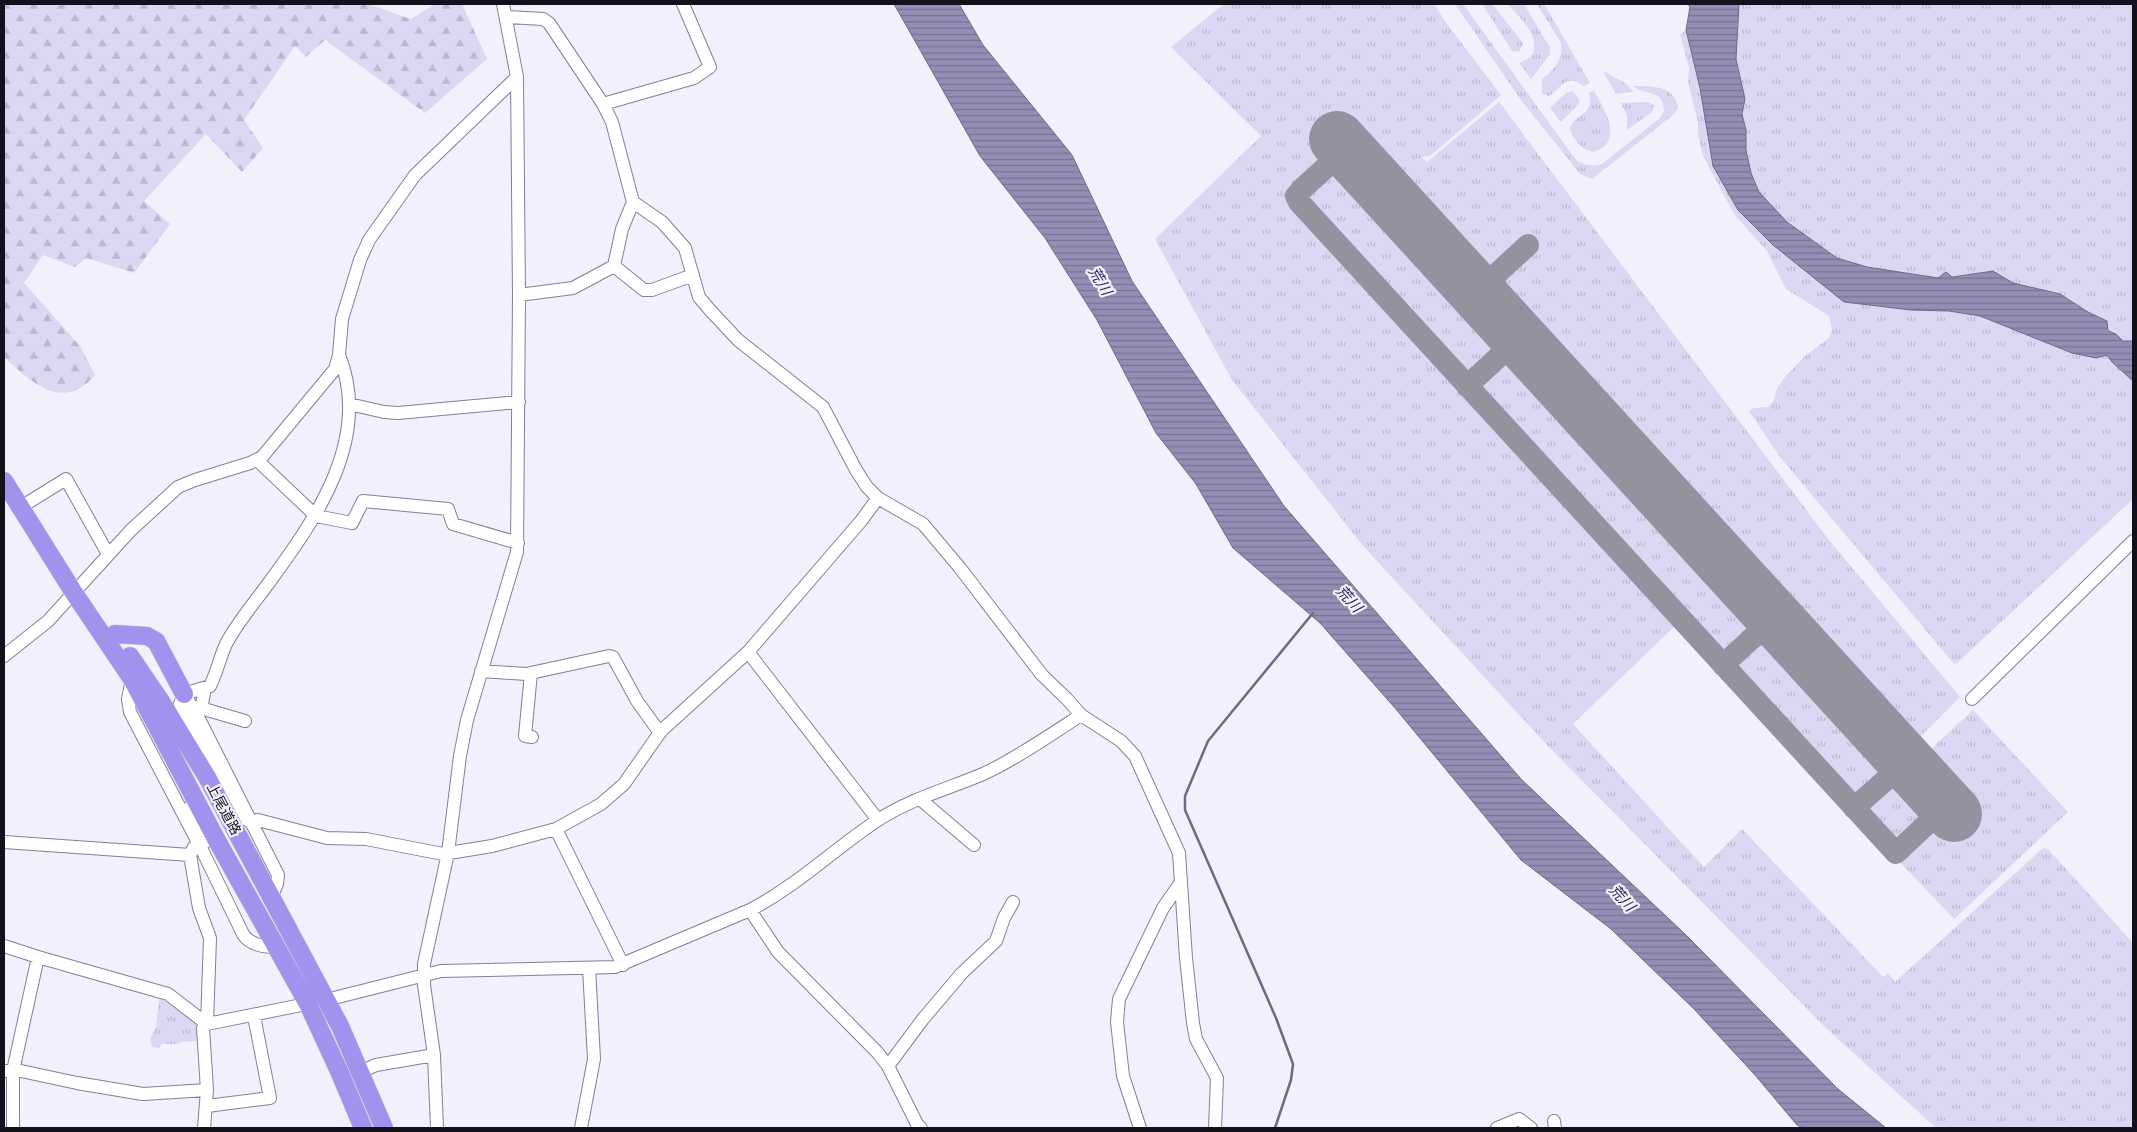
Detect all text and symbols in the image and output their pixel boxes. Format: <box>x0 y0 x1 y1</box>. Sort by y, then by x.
water label: 荒川 <box>1083 262 1118 301</box>
water label: 荒川 <box>1331 580 1369 619</box>
street label: 上尾道路 <box>202 780 246 838</box>
water label: 荒川 <box>1604 879 1642 918</box>

